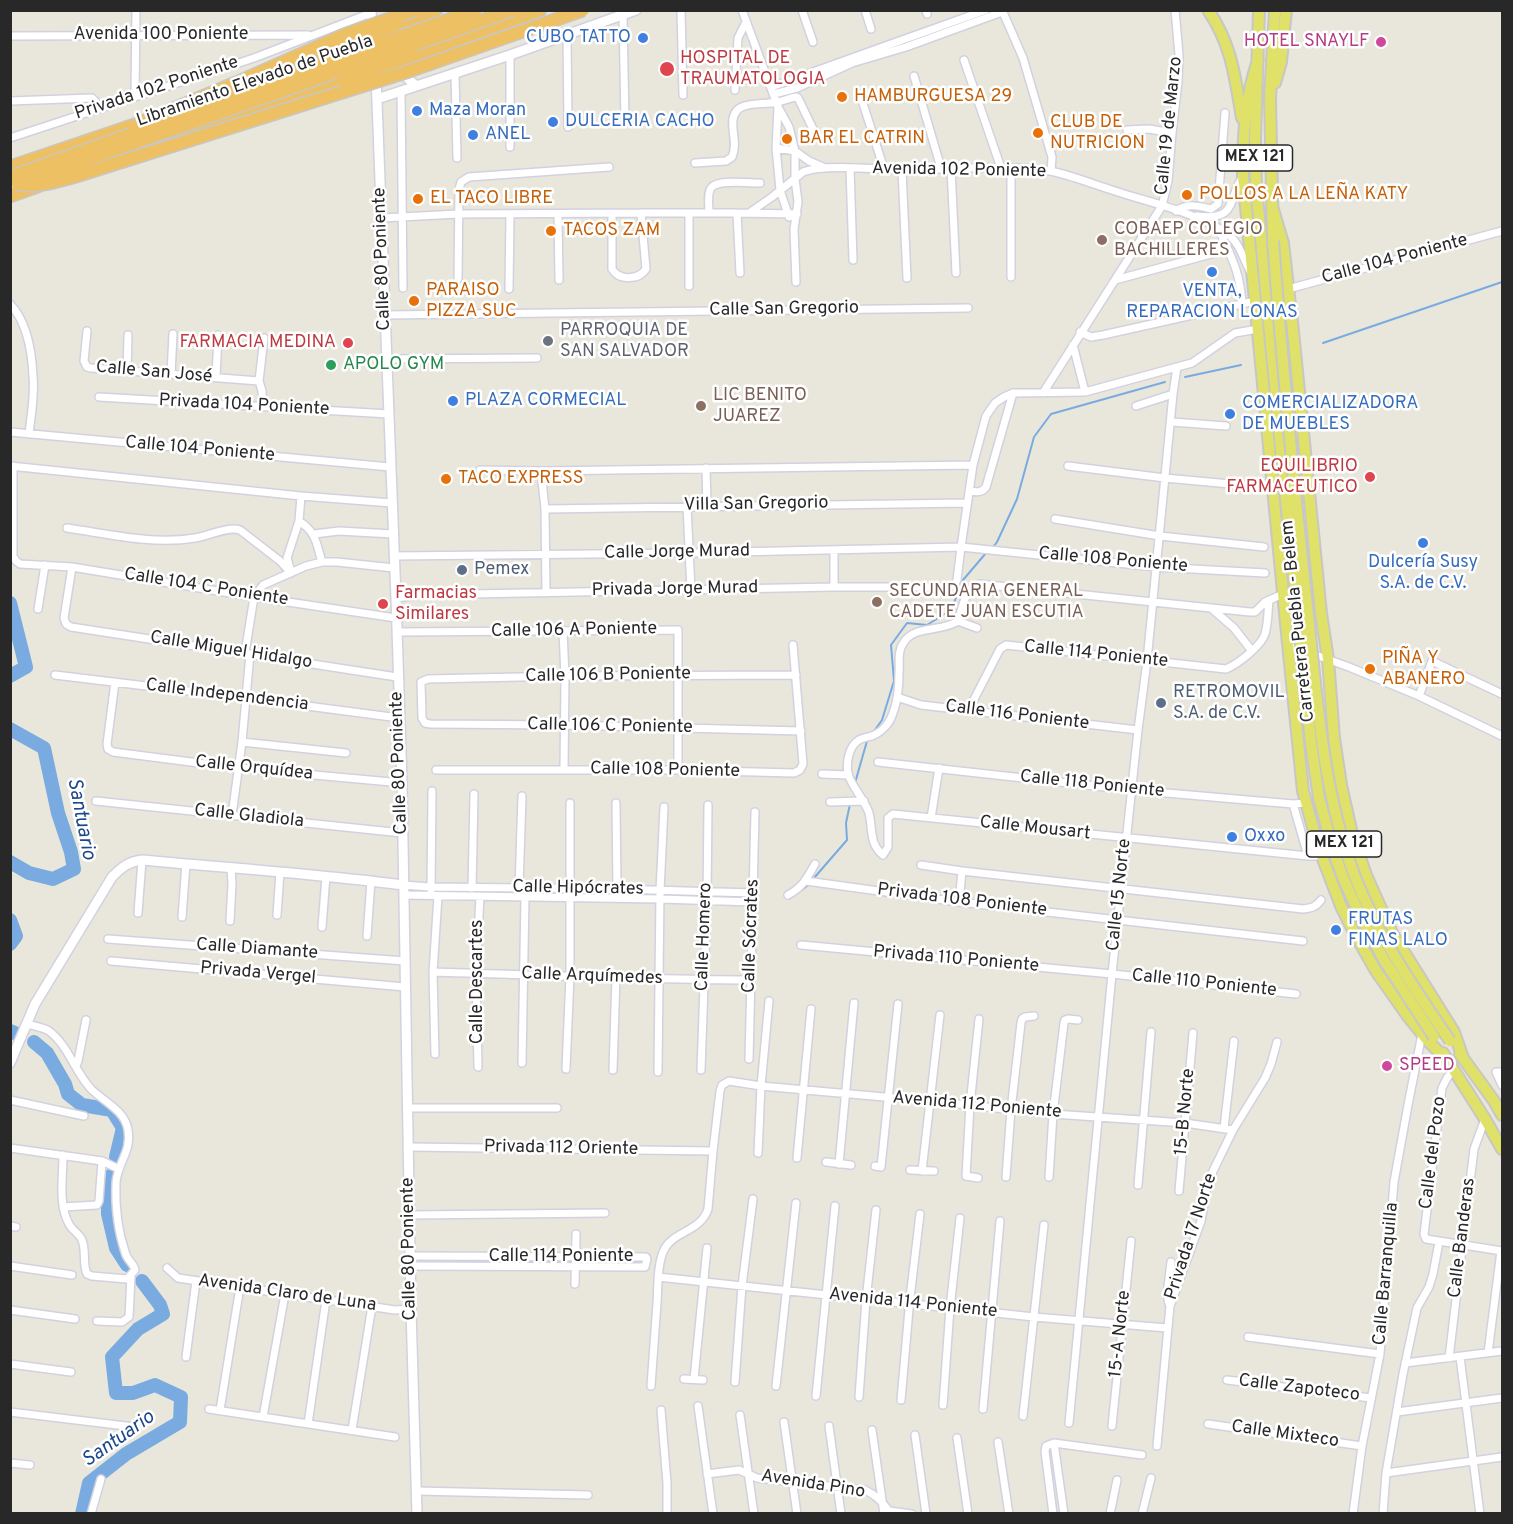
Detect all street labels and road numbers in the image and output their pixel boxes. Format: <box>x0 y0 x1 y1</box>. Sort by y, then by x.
street label: Avenida 100 Poniente <box>74 24 248 46</box>
street label: Libramiento Elevado de Puebla <box>134 31 376 133</box>
street label: Privada 102 Poniente <box>72 52 242 126</box>
street label: Calle 19 de Marzo <box>1152 55 1188 197</box>
road number: MEX 121 <box>1218 145 1292 171</box>
street label: Avenida 102 Poniente <box>872 159 1046 183</box>
street label: Calle 80 Poniente <box>370 187 396 331</box>
street label: Calle 104 Poniente <box>1320 230 1470 290</box>
street label: Calle San Gregorio <box>709 298 859 322</box>
street label: Calle San José <box>95 357 213 389</box>
street label: Privada 104 Poniente <box>158 391 330 421</box>
street label: Calle 104 Poniente <box>124 433 276 467</box>
street label: Villa San Gregorio <box>683 493 829 517</box>
street label: Carretera Puebla - Belem <box>1278 519 1320 723</box>
street label: Calle Jorge Murad <box>604 541 750 565</box>
street label: Calle 108 Poniente <box>1037 544 1189 578</box>
street label: Calle 104 C Poniente <box>122 564 290 612</box>
street label: Privada Jorge Murad <box>591 578 759 602</box>
street label: Calle 106 A Poniente <box>491 619 657 643</box>
street label: Calle Miguel Hidalgo <box>148 628 314 674</box>
street label: Calle 114 Poniente <box>1023 637 1169 673</box>
street label: Calle 106 B Poniente <box>525 664 691 688</box>
street label: Calle Independencia <box>144 675 310 717</box>
street label: Calle 80 Poniente <box>387 691 413 835</box>
street label: Calle 116 Poniente <box>944 696 1090 736</box>
street label: Calle 106 C Poniente <box>527 715 693 739</box>
street label: Calle Orquídea <box>194 752 314 786</box>
street label: Calle 108 Poniente <box>590 759 740 783</box>
street label: Calle 118 Poniente <box>1019 767 1165 803</box>
street label: Calle Gladiola <box>193 800 305 834</box>
street label: Calle Mousart <box>979 812 1091 846</box>
road number: MEX 121 <box>1306 831 1382 857</box>
street label: Calle 15 Norte <box>1103 838 1137 952</box>
street label: Calle Hipócrates <box>512 877 644 901</box>
street label: Calle Sócrates <box>739 878 765 994</box>
street label: Privada 108 Poniente <box>876 880 1048 922</box>
street label: Calle Homero <box>692 882 718 992</box>
street label: Calle Descartes <box>467 920 489 1044</box>
street label: Calle Diamante <box>195 935 319 965</box>
street label: Privada 110 Poniente <box>872 942 1040 978</box>
street label: Privada Vergel <box>199 958 317 990</box>
street label: Calle Arquímedes <box>521 964 663 990</box>
street label: Calle 110 Poniente <box>1130 966 1278 1002</box>
street label: 15-B Norte <box>1171 1068 1201 1156</box>
street label: Avenida 112 Poniente <box>892 1088 1062 1124</box>
street label: Calle del Pozo <box>1416 1095 1452 1211</box>
street label: Privada 112 Oriente <box>484 1137 638 1161</box>
street label: Privada 17 Norte <box>1161 1171 1223 1303</box>
street label: Calle 80 Poniente <box>398 1177 422 1321</box>
street label: Calle Banderas <box>1445 1177 1481 1299</box>
street label: Calle Barranquilla <box>1370 1202 1404 1346</box>
street label: Calle 114 Poniente <box>488 1246 634 1268</box>
street label: Avenida Claro de Luna <box>196 1271 378 1317</box>
street label: Avenida 114 Poniente <box>828 1284 998 1324</box>
street label: 15-A Norte <box>1106 1289 1136 1379</box>
street label: Calle Zapoteco <box>1237 1371 1361 1407</box>
street label: Calle Mixteco <box>1230 1417 1340 1453</box>
street label: Avenida Pino <box>759 1466 867 1504</box>

